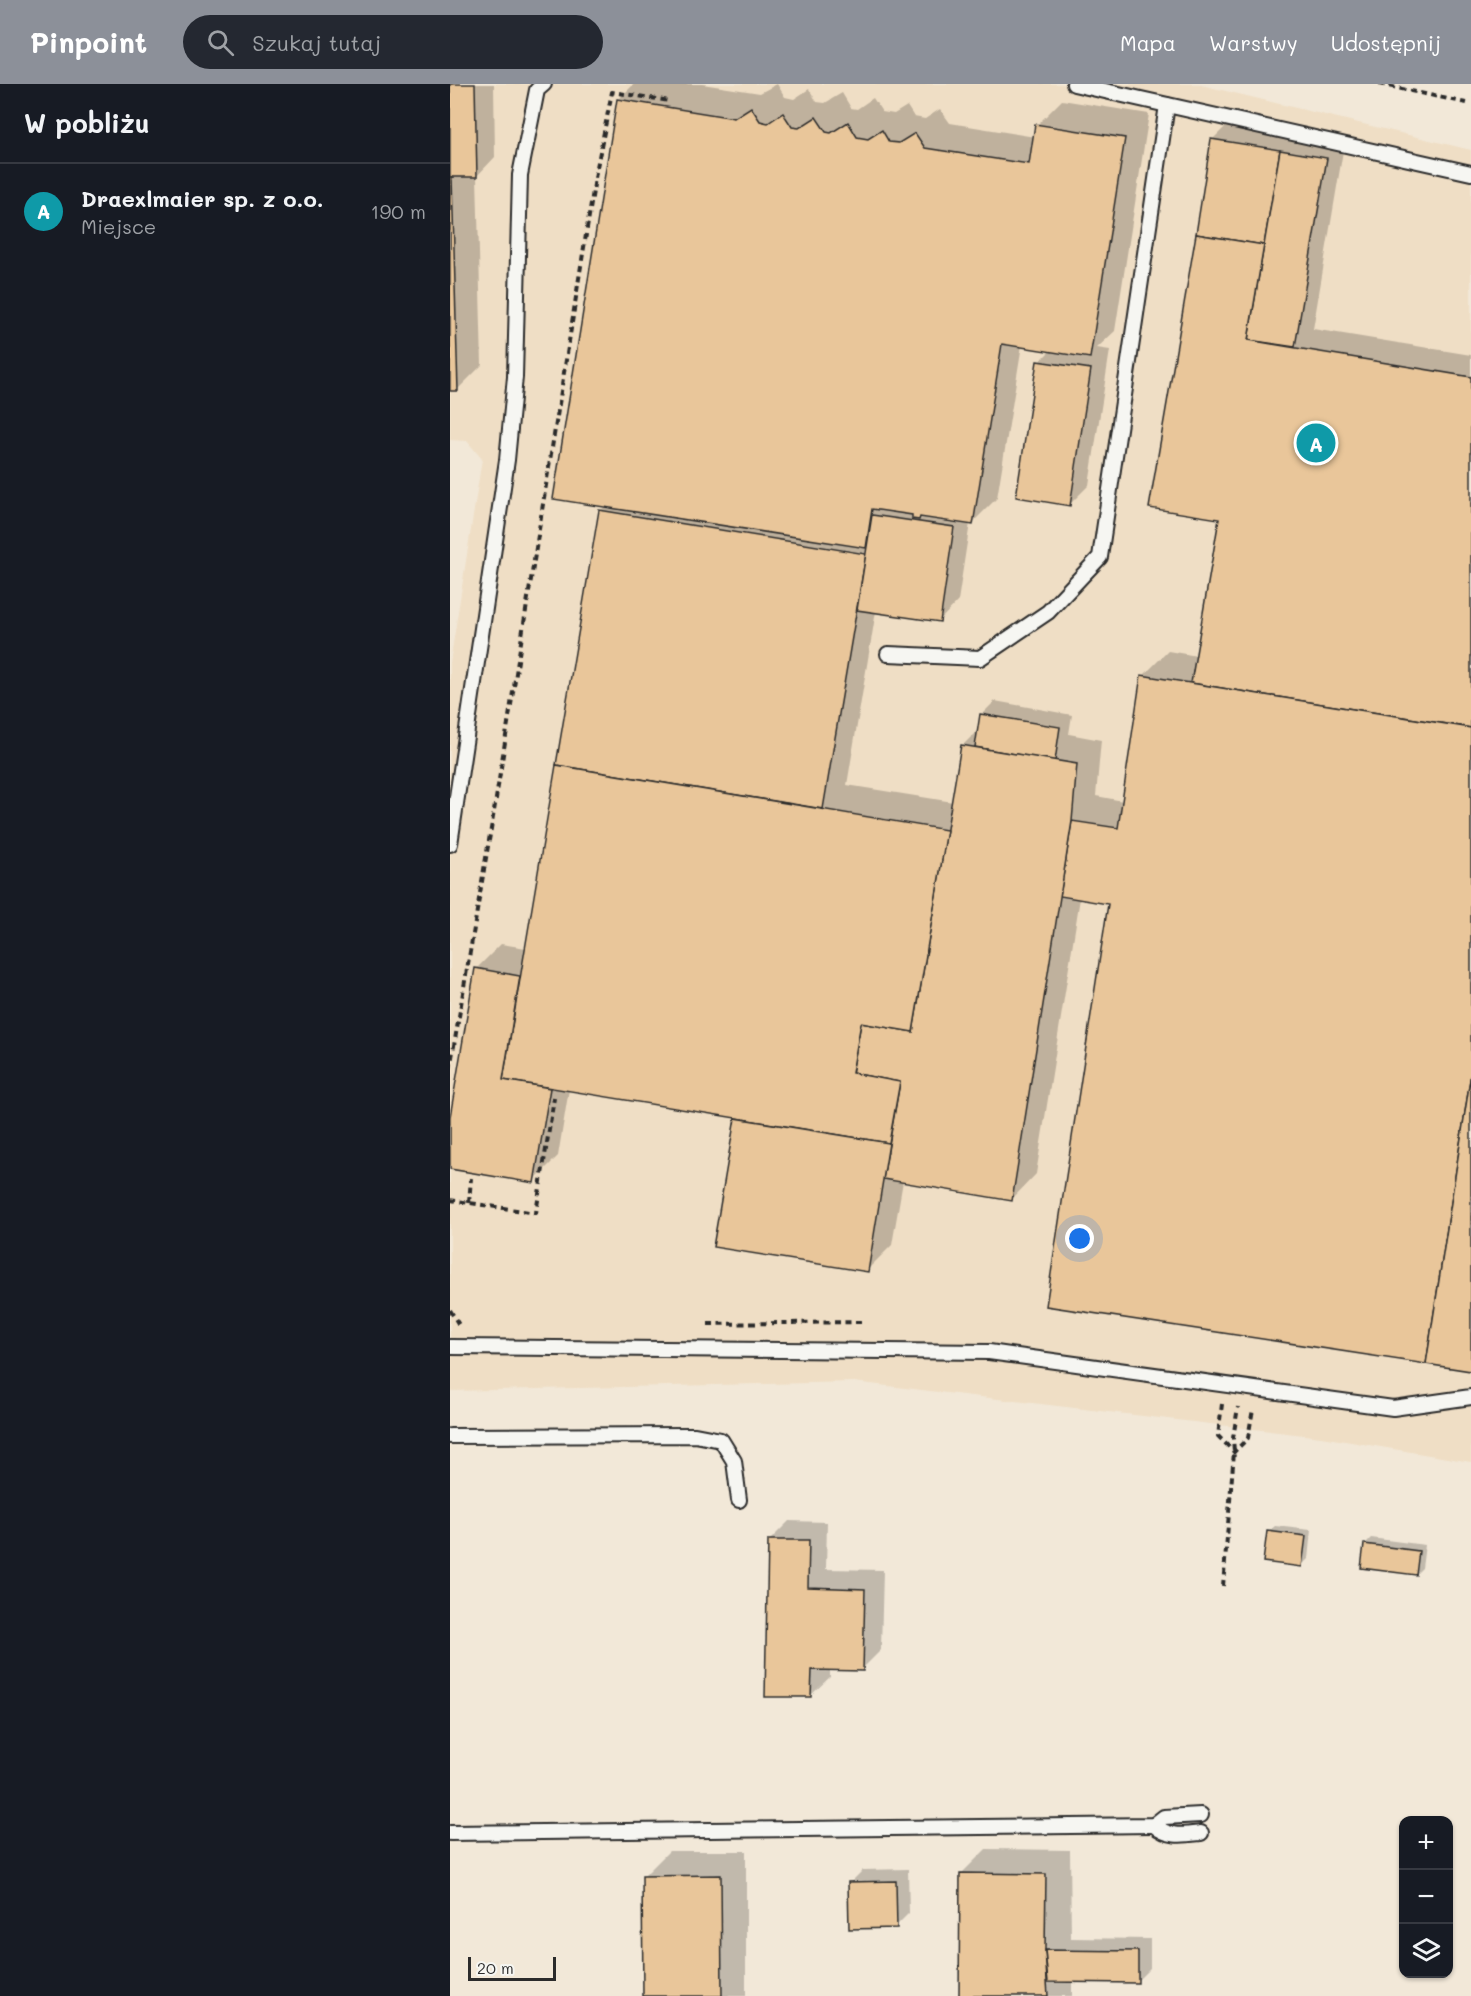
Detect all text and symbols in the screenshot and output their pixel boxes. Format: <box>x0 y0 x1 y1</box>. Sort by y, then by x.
search box <box>183 15 603 69</box>
text: Pinpoint <box>30 24 147 60</box>
icon: search <box>204 26 237 59</box>
text: Szukaj tutaj <box>252 28 381 57</box>
text: Mapa <box>1120 29 1176 56</box>
text: Warstwy <box>1209 29 1298 56</box>
text: Udostępnij <box>1331 29 1441 56</box>
text: W pobliżu <box>24 106 150 140</box>
text: Draexlmaier sp. z o.o. <box>81 184 324 213</box>
text: A <box>37 198 50 224</box>
text: 190 m <box>371 198 426 224</box>
text: Miejsce <box>81 213 156 239</box>
pin: A <box>1296 420 1336 466</box>
your location <box>1065 1224 1094 1253</box>
map controls <box>1399 1816 1453 1978</box>
button: + <box>1399 1816 1453 1870</box>
button: − <box>1399 1870 1453 1924</box>
button: layers <box>1399 1924 1453 1978</box>
scale bar <box>468 1954 556 1982</box>
text: 20 m <box>477 1957 514 1978</box>

